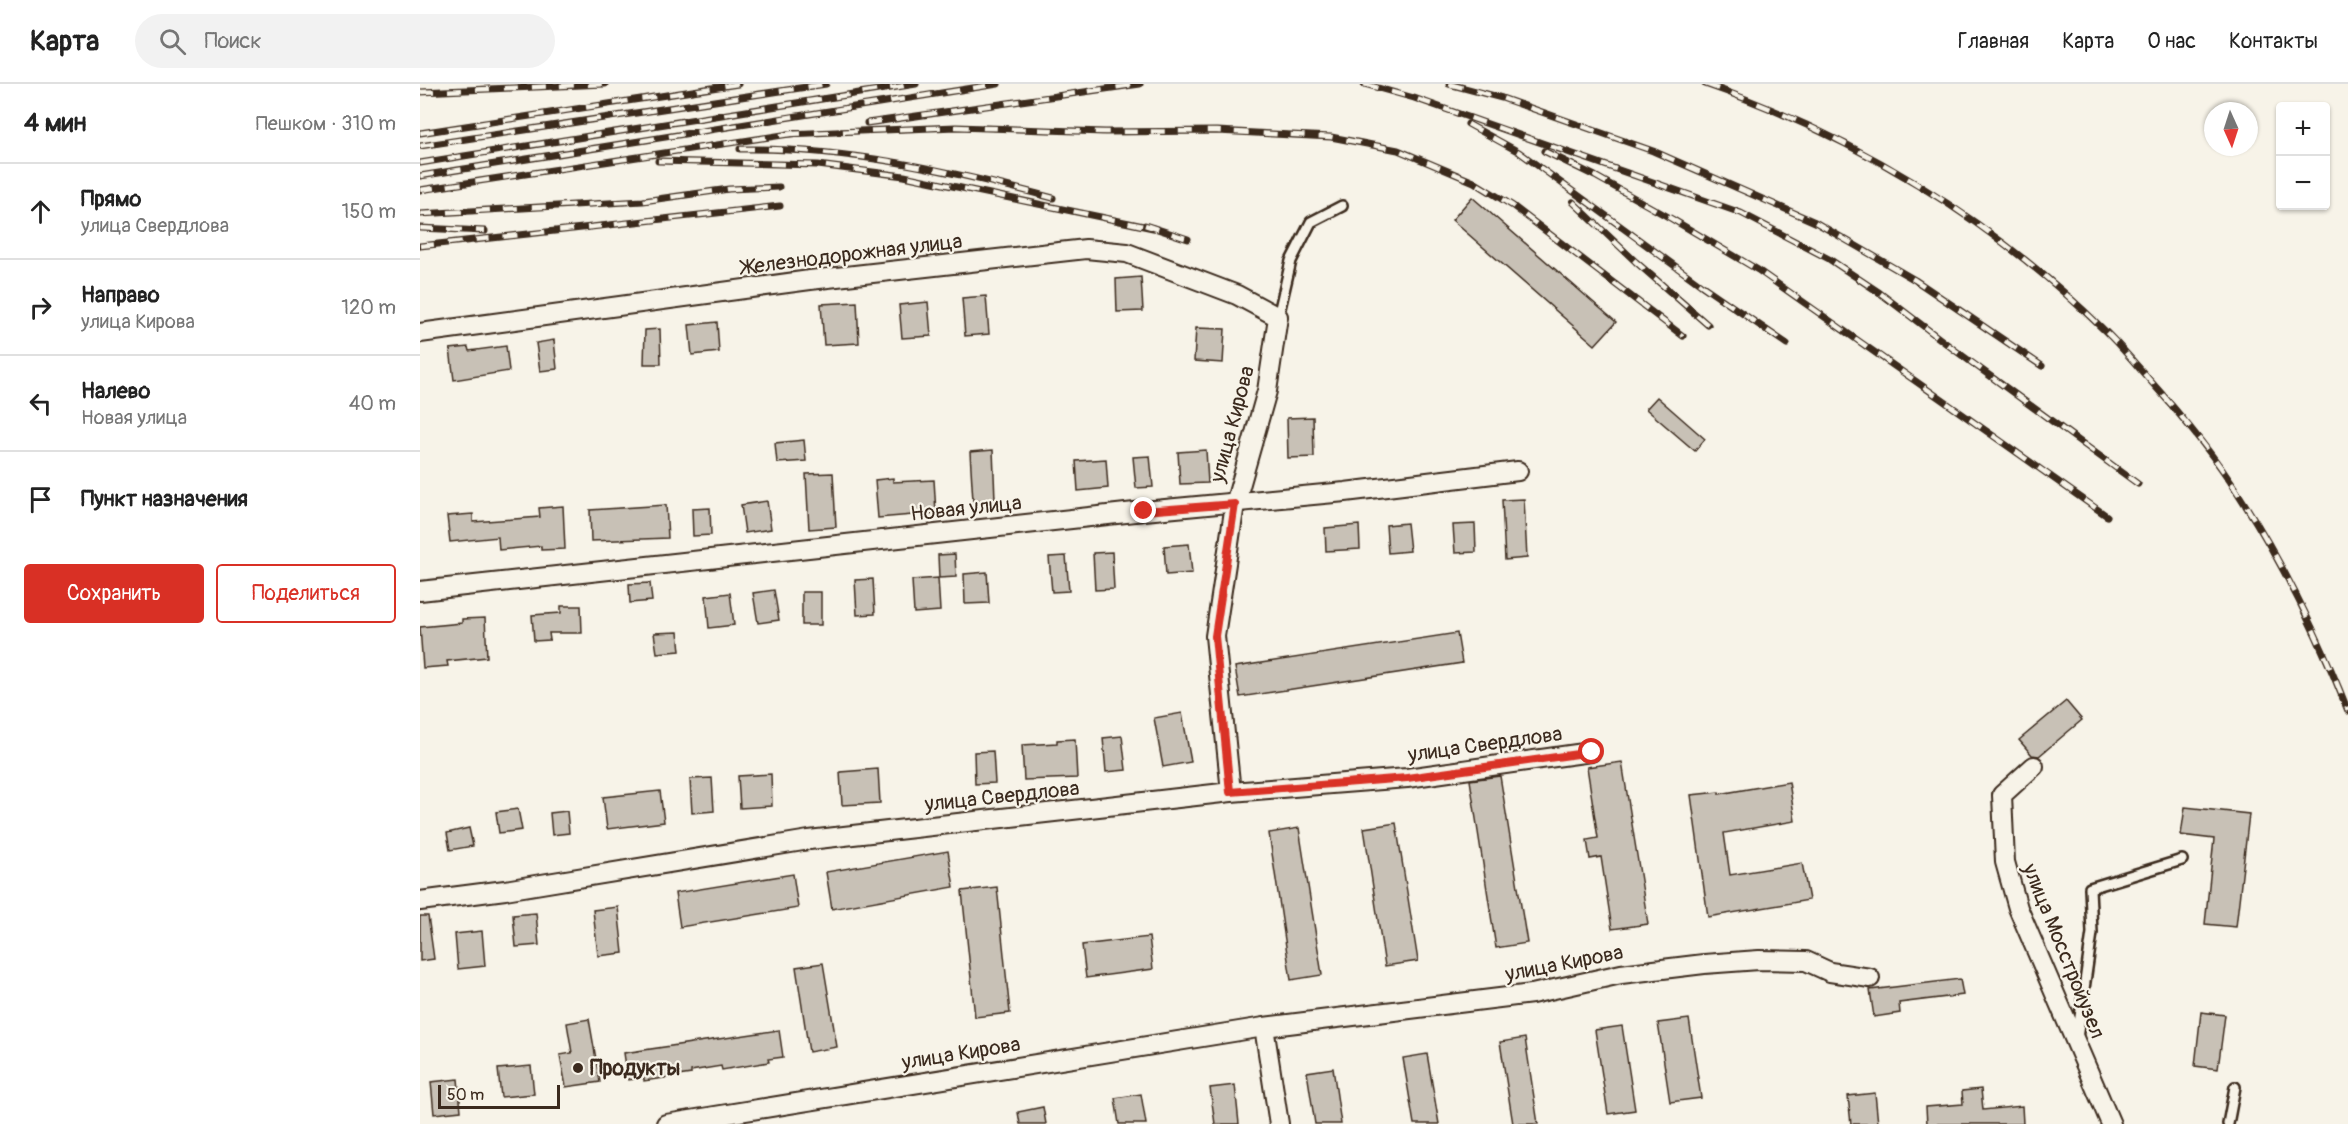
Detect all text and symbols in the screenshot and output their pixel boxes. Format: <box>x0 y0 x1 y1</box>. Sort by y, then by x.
search box <box>135 14 555 68</box>
text: Карта <box>30 24 99 59</box>
icon: search <box>156 25 189 58</box>
text: Поиск <box>204 27 262 55</box>
text: Главная <box>1958 28 2029 55</box>
text: Карта <box>2062 28 2114 55</box>
text: О нас <box>2147 28 2196 55</box>
text: Контакты <box>2229 28 2318 55</box>
north arrow <box>2204 102 2258 156</box>
map controls <box>2276 102 2330 210</box>
button: + <box>2276 102 2330 156</box>
text: 4 мин <box>24 107 86 139</box>
text: Пешком · 310 m <box>256 111 396 136</box>
button: − <box>2276 156 2330 210</box>
text: Прямо <box>81 185 141 213</box>
icon: ahead <box>24 195 57 228</box>
text: 150 m <box>342 199 396 224</box>
text: улица Свердлова <box>81 213 229 238</box>
street label: Железнодорожная улица <box>737 228 964 282</box>
text: Направо <box>81 281 160 309</box>
icon: right <box>24 291 57 324</box>
text: 120 m <box>341 295 396 320</box>
text: улица Кирова <box>81 309 195 334</box>
street label: улица Кирова <box>1204 363 1261 486</box>
text: Налево <box>81 377 150 405</box>
icon: left <box>24 387 57 420</box>
text: 40 m <box>349 391 396 416</box>
text: Новая улица <box>81 405 187 430</box>
icon: arrive <box>24 483 57 516</box>
text: Пункт назначения <box>81 485 248 513</box>
street label: Новая улица <box>909 489 1023 528</box>
route end <box>1130 497 1156 523</box>
button: Сохранить <box>24 564 204 623</box>
button: Поделиться <box>216 564 396 623</box>
street label: улица Свердлова <box>1405 720 1564 769</box>
route start <box>1578 738 1604 764</box>
street label: улица Свердлова <box>922 775 1081 818</box>
street label: улица Мосстройузел <box>2016 859 2111 1043</box>
street label: улица Кирова <box>1502 939 1625 988</box>
street label: улица Кирова <box>899 1031 1022 1076</box>
place label: Продукты <box>590 1055 680 1082</box>
marker: Продукты <box>571 1061 585 1075</box>
scale bar <box>438 1082 560 1110</box>
text: 50 m <box>447 1085 484 1105</box>

